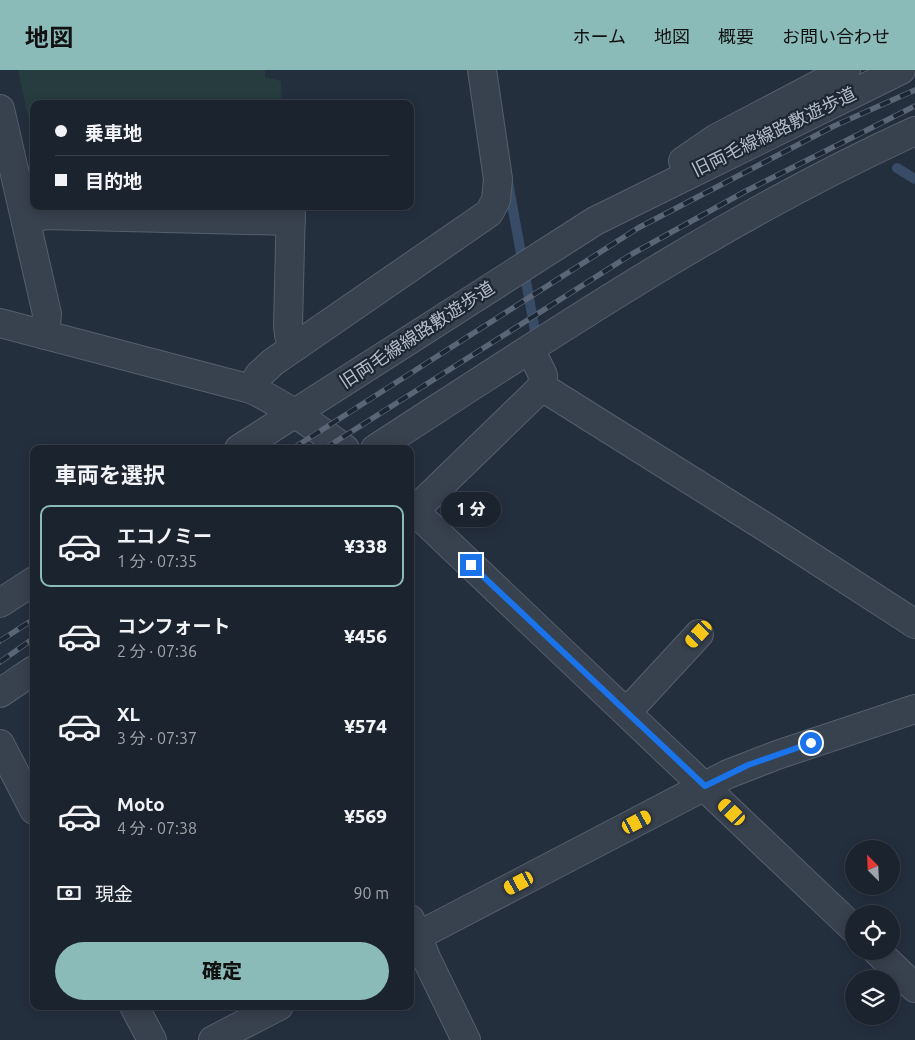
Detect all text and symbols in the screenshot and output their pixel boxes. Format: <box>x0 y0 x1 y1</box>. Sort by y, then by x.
text: 地図 <box>25 24 73 51</box>
text: ホーム <box>573 26 626 46</box>
text: 地図 <box>654 26 690 46</box>
text: 概要 <box>718 26 754 46</box>
text: お問い合わせ <box>782 26 890 46</box>
street label: 旧両毛線線路敷遊歩道 <box>688 83 859 180</box>
text: 乗車地 <box>85 122 142 144</box>
text: 目的地 <box>85 170 142 192</box>
street label: 旧両毛線線路敷遊歩道 <box>336 277 497 392</box>
text: 車両を選択 <box>55 462 165 487</box>
callout: 1 分 <box>441 492 501 528</box>
text: 1 分 <box>457 500 485 518</box>
icon: car <box>57 524 102 569</box>
text: エコノミー <box>117 525 212 547</box>
text: ¥338 <box>344 535 387 557</box>
text: 1 分 · 07:35 <box>117 552 197 570</box>
route end <box>460 554 482 576</box>
icon: car <box>57 614 102 659</box>
text: コンフォート <box>117 615 230 637</box>
car <box>683 618 714 650</box>
text: ¥456 <box>344 625 387 647</box>
text: 2 分 · 07:36 <box>117 642 197 660</box>
text: XL <box>117 703 140 725</box>
icon: car <box>57 704 102 749</box>
text: ¥574 <box>344 715 387 737</box>
text: 3 分 · 07:37 <box>117 729 197 747</box>
route start <box>800 732 822 754</box>
text: Moto <box>117 793 165 815</box>
icon: car <box>57 794 102 839</box>
car <box>715 796 748 828</box>
text: ¥569 <box>344 805 387 827</box>
car <box>620 808 653 836</box>
text: 4 分 · 07:38 <box>117 819 197 837</box>
north arrow <box>845 840 900 895</box>
map controls <box>845 840 900 1025</box>
car <box>502 869 535 897</box>
icon: cash <box>55 879 83 907</box>
text: 現金 <box>95 883 133 905</box>
text: 90 m <box>353 884 389 902</box>
button: locate <box>845 905 900 960</box>
button: 確定 <box>55 942 389 1000</box>
button: layers <box>845 970 900 1025</box>

